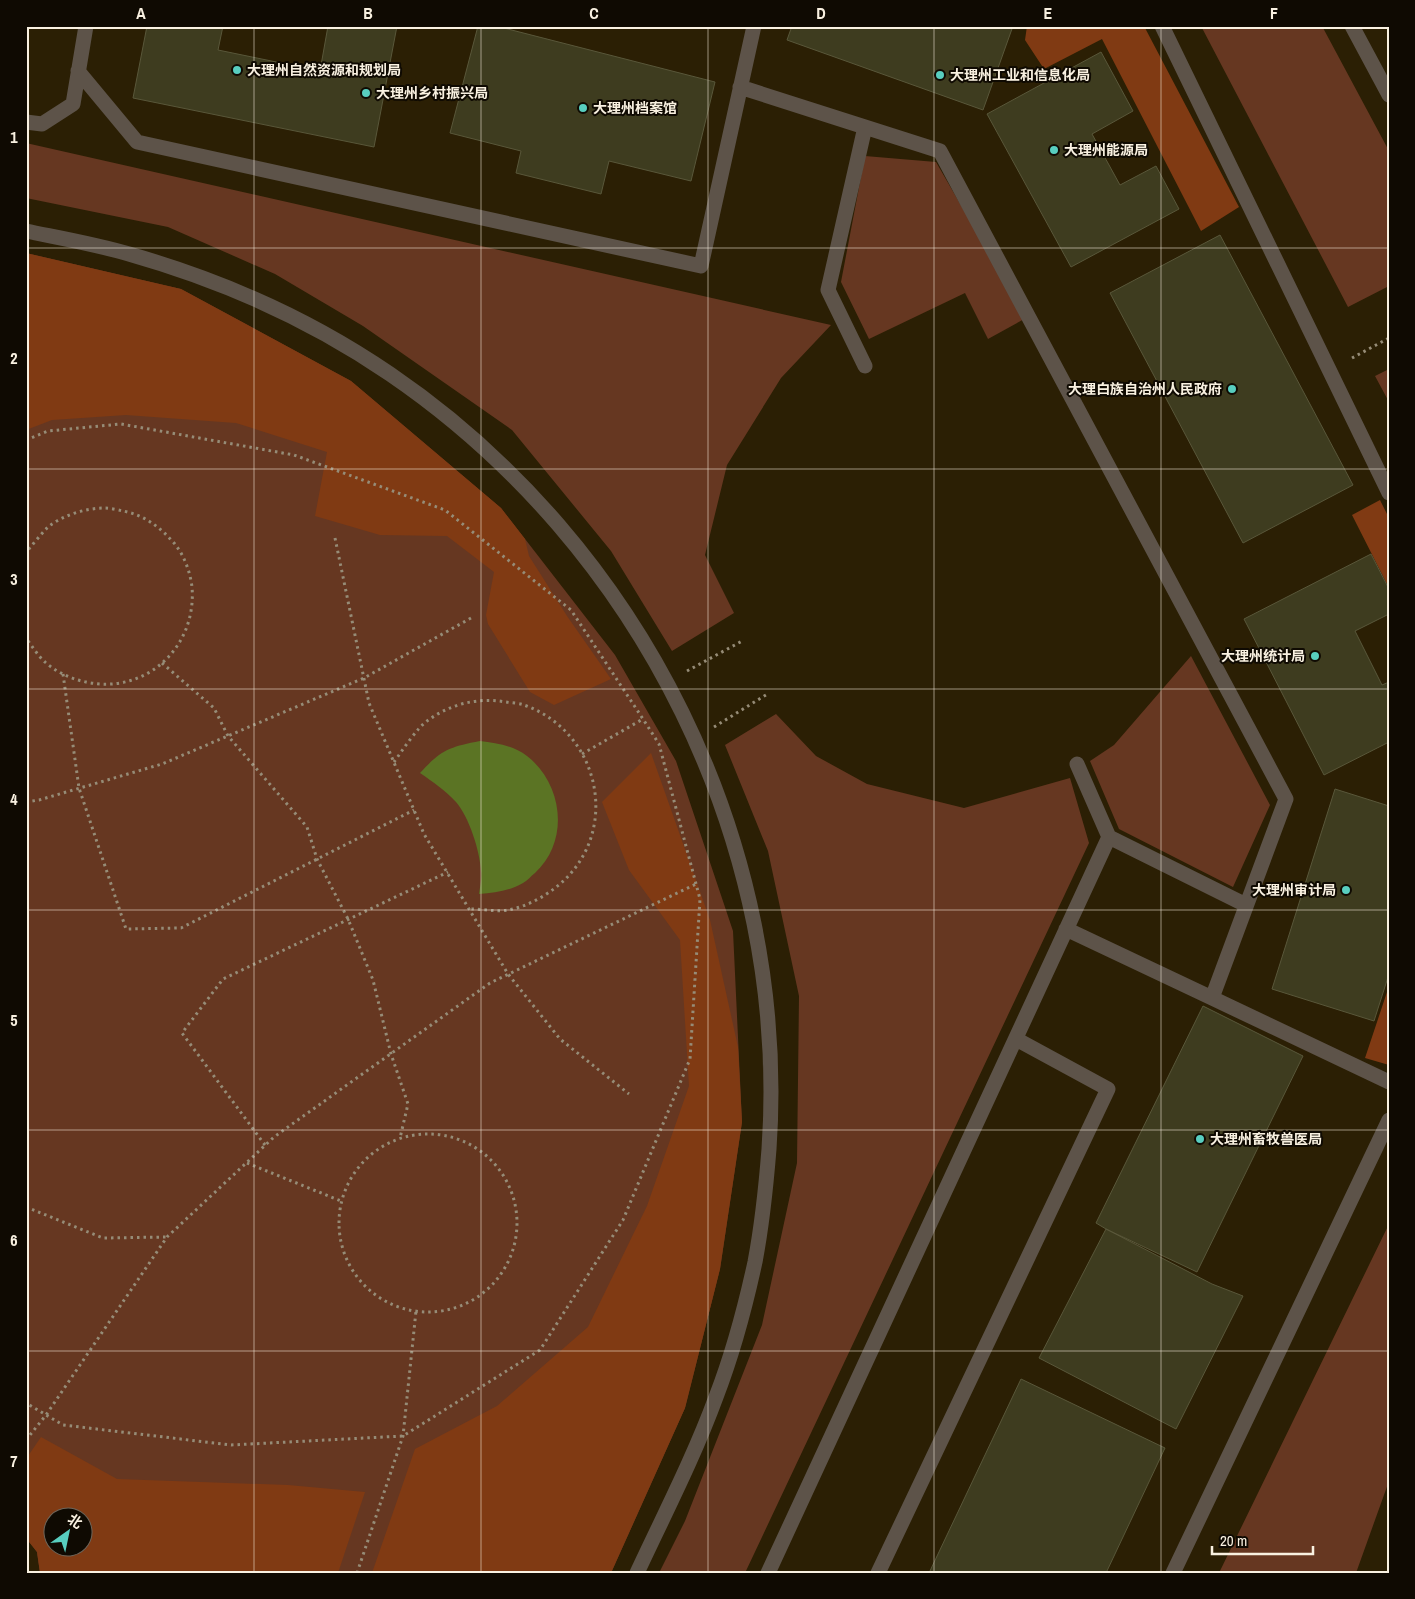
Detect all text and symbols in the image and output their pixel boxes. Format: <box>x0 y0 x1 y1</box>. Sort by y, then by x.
text: A <box>136 2 146 24</box>
text: B <box>363 2 373 24</box>
text: C <box>589 2 599 24</box>
text: D <box>816 2 826 24</box>
text: E <box>1044 2 1053 24</box>
text: F <box>1270 2 1278 24</box>
place label: 大理州自然资源和规划局 <box>247 61 401 79</box>
marker: 大理州自然资源和规划局 <box>231 64 243 76</box>
place label: 大理州工业和信息化局 <box>950 66 1090 84</box>
marker: 大理州工业和信息化局 <box>934 69 946 81</box>
place label: 大理州乡村振兴局 <box>376 84 488 102</box>
marker: 大理州乡村振兴局 <box>360 87 372 99</box>
place label: 大理州档案馆 <box>593 99 677 117</box>
marker: 大理州档案馆 <box>577 102 589 114</box>
text: 1 <box>10 126 18 148</box>
place label: 大理州能源局 <box>1064 141 1148 159</box>
marker: 大理州能源局 <box>1048 144 1060 156</box>
text: 2 <box>10 347 18 369</box>
place label: 大理白族自治州人民政府 <box>1068 380 1222 398</box>
marker: 大理白族自治州人民政府 <box>1226 383 1238 395</box>
text: 3 <box>10 568 18 590</box>
place label: 大理州统计局 <box>1221 647 1305 665</box>
marker: 大理州统计局 <box>1309 650 1321 662</box>
text: 4 <box>10 788 18 810</box>
place label: 大理州审计局 <box>1252 881 1336 899</box>
marker: 大理州审计局 <box>1340 884 1352 896</box>
text: 5 <box>10 1009 18 1031</box>
place label: 大理州畜牧兽医局 <box>1210 1130 1322 1148</box>
marker: 大理州畜牧兽医局 <box>1194 1133 1206 1145</box>
text: 6 <box>10 1229 18 1251</box>
text: 7 <box>10 1450 18 1472</box>
north arrow <box>42 1506 92 1556</box>
text: 北 <box>64 1510 86 1532</box>
scale bar <box>1212 1524 1314 1556</box>
text: 20 m <box>1220 1530 1247 1551</box>

